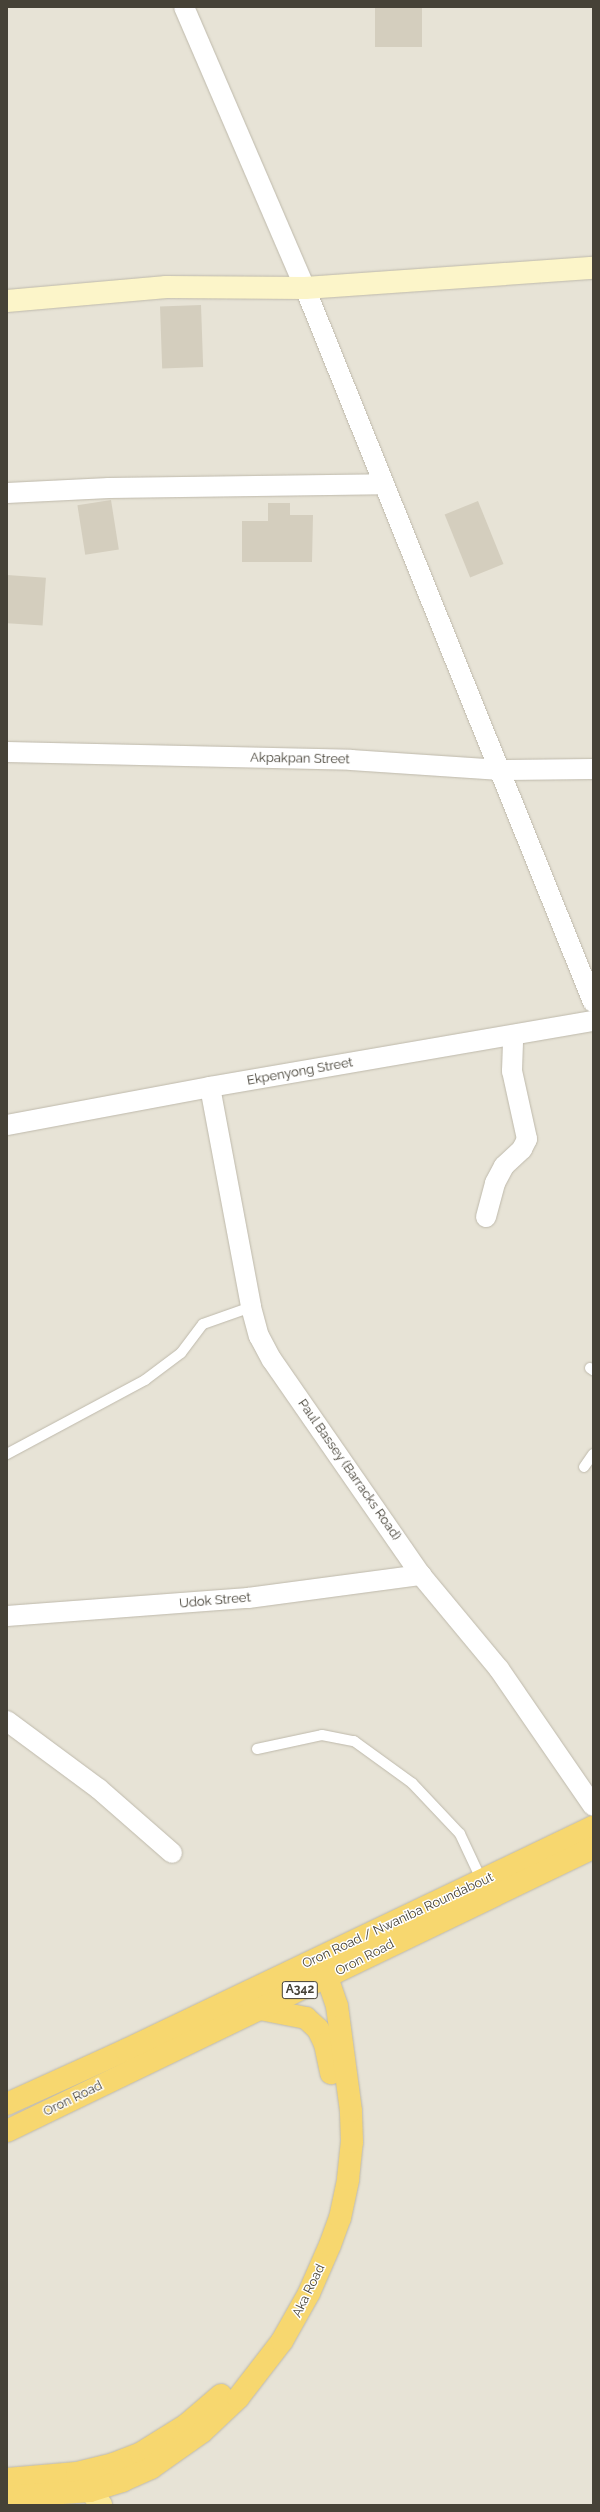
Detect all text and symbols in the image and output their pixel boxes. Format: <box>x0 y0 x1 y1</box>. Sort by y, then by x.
street label: Akpakpan Street <box>250 750 350 768</box>
street label: Ekpenyong Street <box>246 1055 354 1089</box>
street label: Paul Bassey (Barracks Road) <box>294 1396 404 1544</box>
street label: Udok Street <box>179 1590 251 1612</box>
street label: Oron Road / Nwaniba Roundabout <box>300 1870 496 1972</box>
street label: Oron Road <box>333 1937 397 1979</box>
road number: A342 <box>281 1980 319 2000</box>
street label: Oron Road <box>41 2078 105 2120</box>
street label: Aka Road <box>289 2262 329 2320</box>

